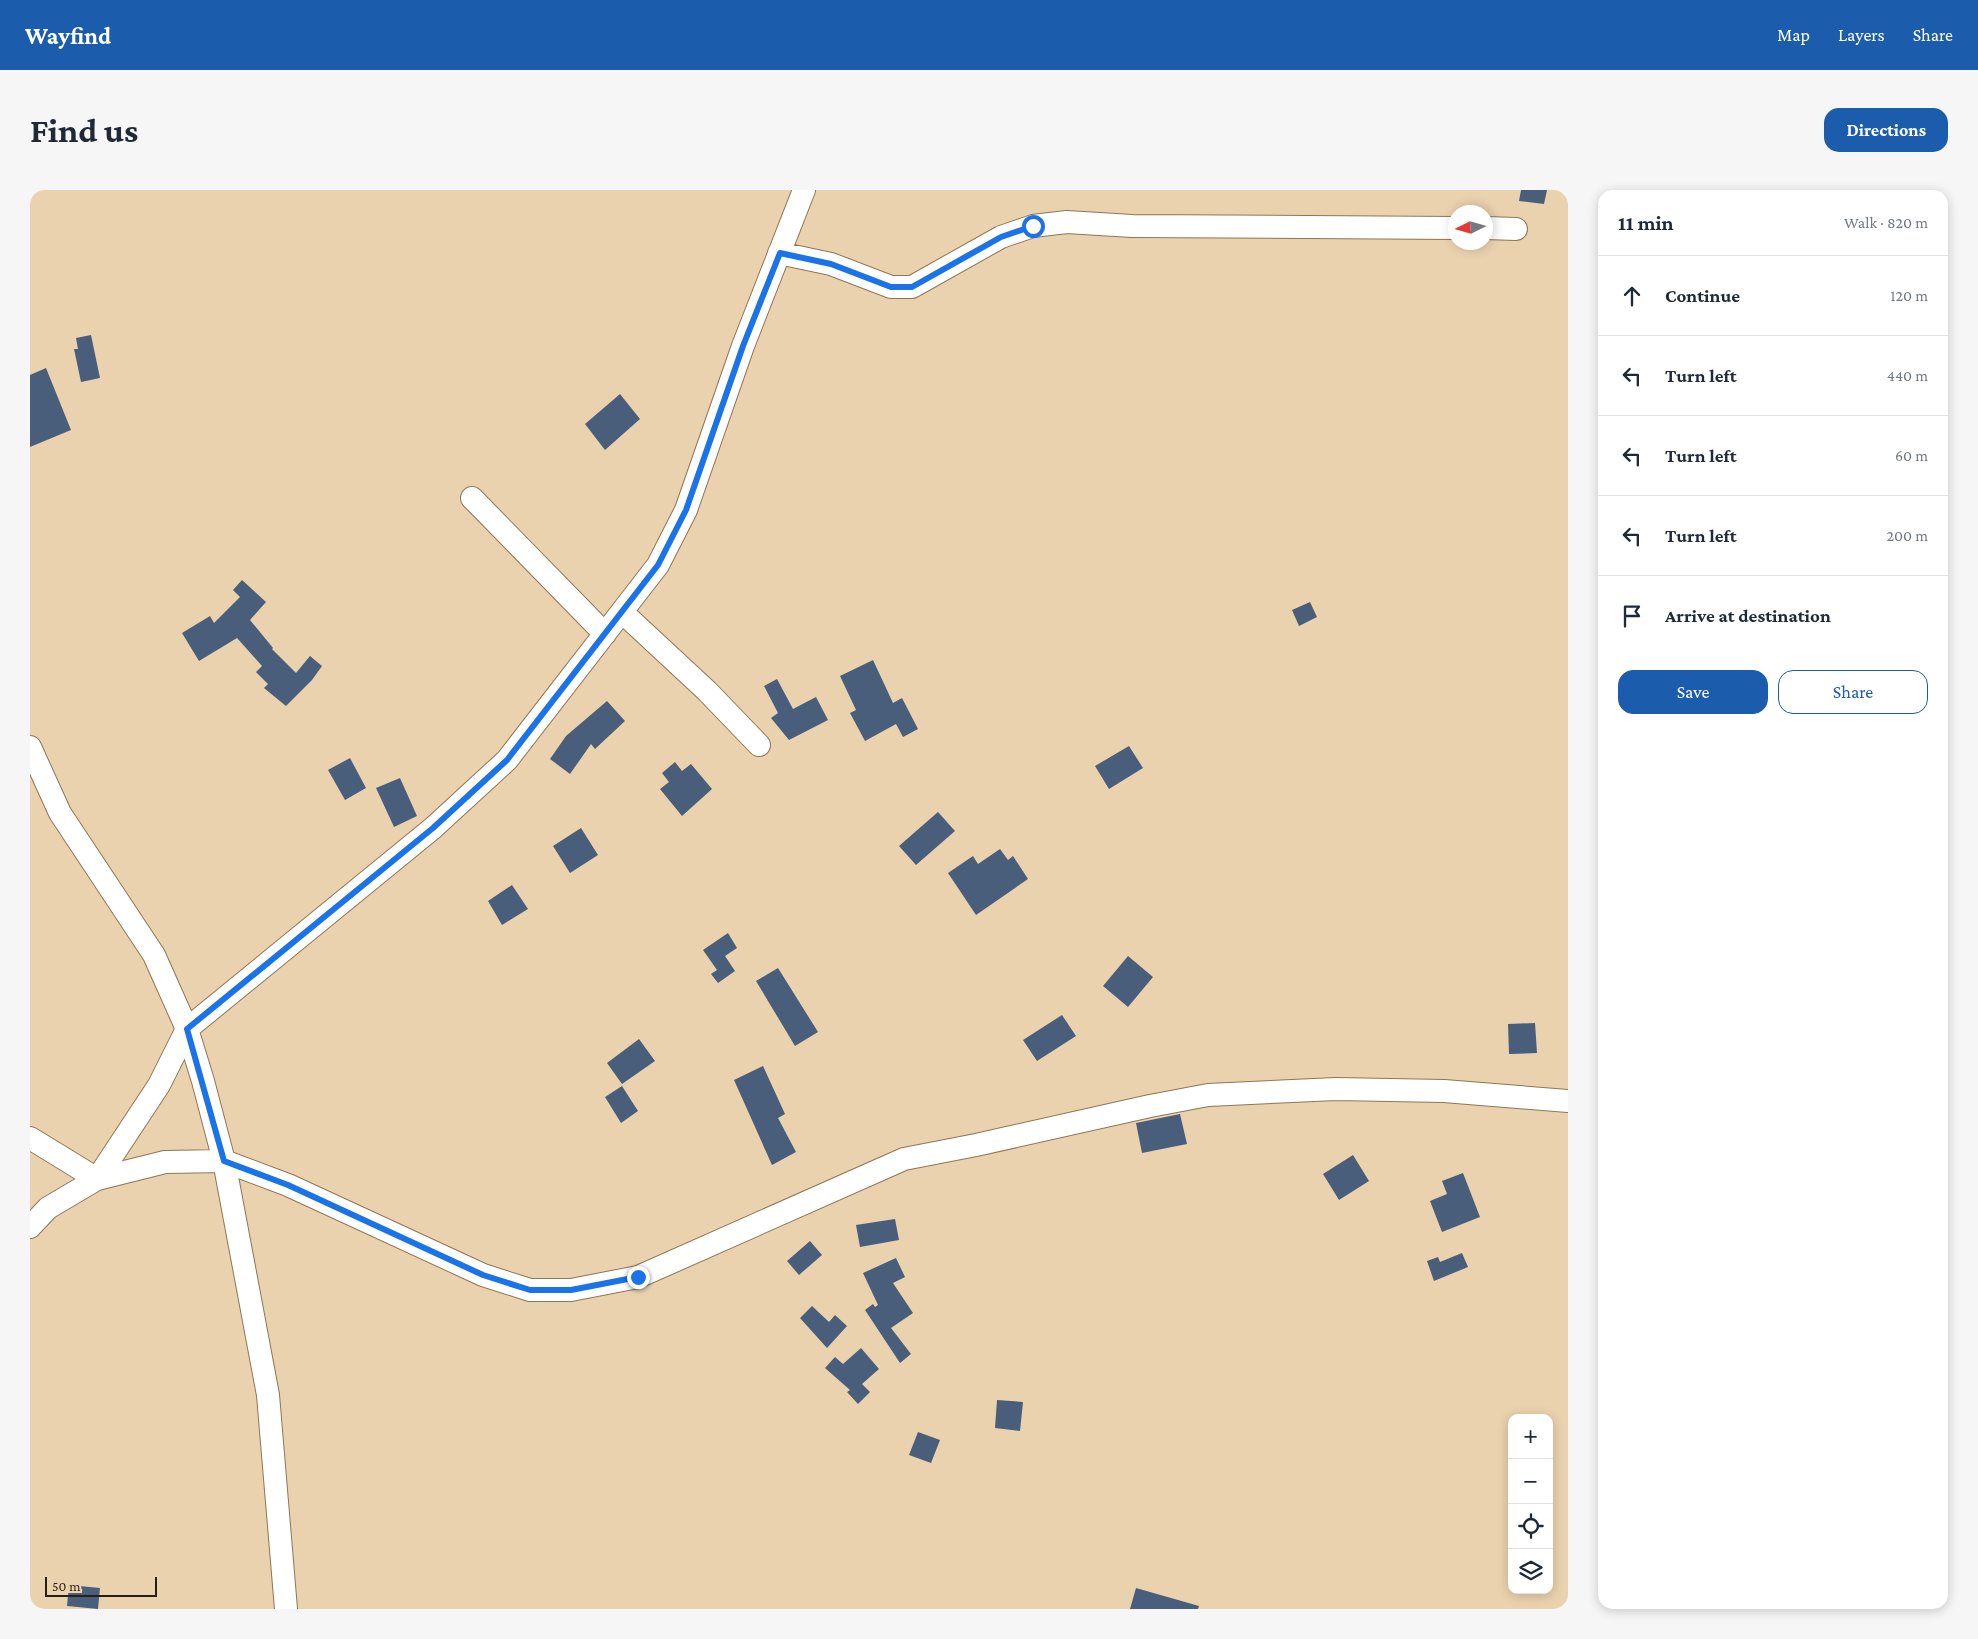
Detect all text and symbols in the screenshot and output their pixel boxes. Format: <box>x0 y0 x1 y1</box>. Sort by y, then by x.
text: Wayfind <box>25 22 111 49</box>
text: Map <box>1777 25 1810 45</box>
text: Layers <box>1838 25 1885 45</box>
text: Share <box>1913 25 1953 45</box>
button: Directions <box>1824 108 1948 152</box>
text: Find us <box>30 111 138 150</box>
north arrow <box>1448 205 1493 250</box>
text: 11 min <box>1618 211 1674 235</box>
text: Walk · 820 m <box>1844 214 1928 231</box>
route start <box>1022 215 1045 238</box>
icon: ahead <box>1618 282 1646 310</box>
text: Continue <box>1665 285 1740 306</box>
text: 120 m <box>1890 287 1928 304</box>
icon: left <box>1618 362 1646 390</box>
text: Turn left <box>1665 365 1737 386</box>
text: 440 m <box>1887 367 1928 384</box>
icon: left <box>1618 442 1646 470</box>
text: Turn left <box>1665 445 1737 466</box>
text: 60 m <box>1895 447 1928 464</box>
icon: left <box>1618 522 1646 550</box>
text: Turn left <box>1665 525 1737 546</box>
text: 200 m <box>1886 527 1928 544</box>
icon: arrive <box>1618 602 1646 630</box>
text: Arrive at destination <box>1665 605 1831 626</box>
button: Save <box>1618 670 1768 714</box>
button: Share <box>1778 670 1928 714</box>
route end <box>627 1266 650 1289</box>
map controls <box>1508 1414 1553 1594</box>
button: + <box>1508 1414 1553 1459</box>
button: − <box>1508 1459 1553 1504</box>
button: locate <box>1508 1504 1553 1549</box>
button: layers <box>1508 1549 1553 1594</box>
scale bar <box>45 1574 158 1597</box>
text: 50 m <box>52 1578 80 1594</box>

